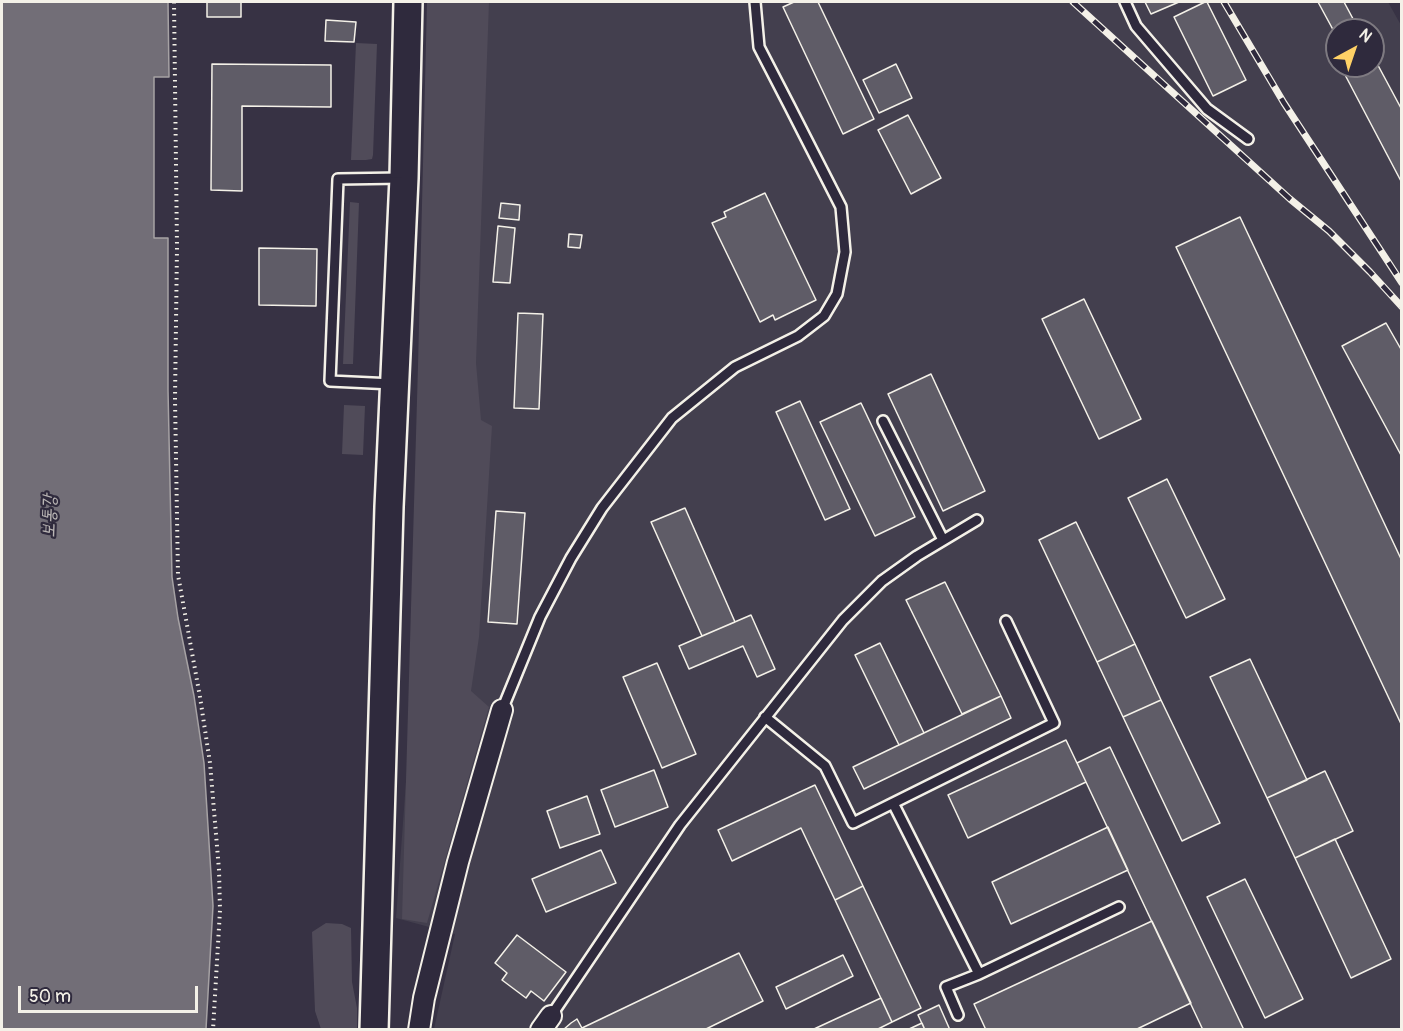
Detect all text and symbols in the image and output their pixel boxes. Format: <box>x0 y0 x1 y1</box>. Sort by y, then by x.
north arrow <box>1325 18 1385 78</box>
text: N <box>1355 25 1376 47</box>
water label: 보통강 <box>38 494 62 538</box>
scale bar <box>21 974 201 1012</box>
text: 50 m <box>29 985 71 1008</box>

